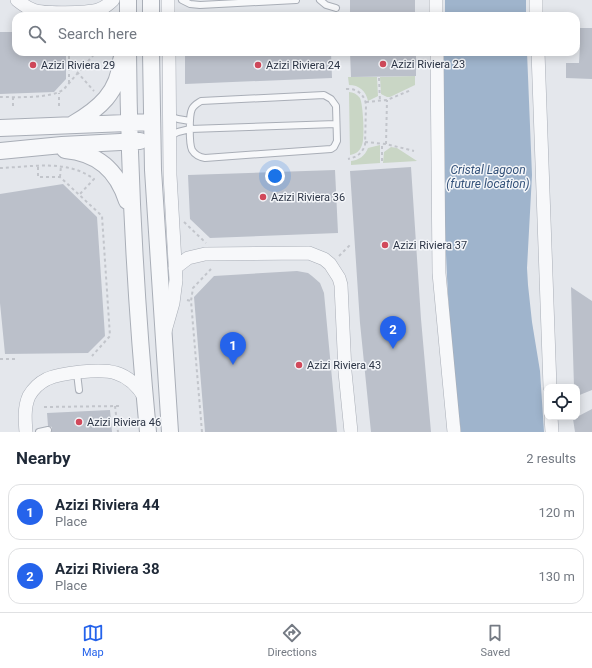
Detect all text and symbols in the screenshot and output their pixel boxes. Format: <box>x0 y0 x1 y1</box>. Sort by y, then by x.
search box <box>12 12 580 56</box>
icon: search <box>26 23 48 45</box>
text: Search here <box>58 25 137 43</box>
place label: Azizi Riviera 23 <box>391 58 465 71</box>
place label: Azizi Riviera 29 <box>41 59 115 72</box>
place label: Azizi Riviera 24 <box>266 59 340 72</box>
marker: Azizi Riviera 23 <box>378 59 388 69</box>
marker: Azizi Riviera 29 <box>28 60 38 70</box>
marker: Azizi Riviera 24 <box>253 60 263 70</box>
water label: Cristal Lagoon (future location) <box>446 163 530 191</box>
your location <box>265 166 285 186</box>
place label: Azizi Riviera 36 <box>271 191 345 204</box>
marker: Azizi Riviera 36 <box>258 192 268 202</box>
place label: Azizi Riviera 37 <box>393 239 467 252</box>
marker: Azizi Riviera 37 <box>380 240 390 250</box>
pin: 2 <box>380 316 406 349</box>
pin: 1 <box>220 332 246 365</box>
place label: Azizi Riviera 43 <box>307 359 381 372</box>
marker: Azizi Riviera 43 <box>294 360 304 370</box>
map controls <box>544 384 580 420</box>
button: locate <box>544 384 580 420</box>
place label: Azizi Riviera 46 <box>87 416 161 429</box>
marker: Azizi Riviera 46 <box>74 417 84 427</box>
text: Nearby <box>16 448 71 468</box>
text: 2 results <box>526 451 576 466</box>
text: Azizi Riviera 44 <box>55 496 160 514</box>
text: 1 <box>26 505 34 520</box>
text: 120 m <box>538 505 575 520</box>
text: Place <box>55 514 87 529</box>
text: Azizi Riviera 38 <box>55 560 160 578</box>
text: 2 <box>26 569 34 584</box>
text: 130 m <box>538 569 575 584</box>
text: Place <box>55 578 87 593</box>
tab: Map <box>82 622 104 659</box>
tab: Directions <box>267 622 317 659</box>
tab: Saved <box>480 622 510 659</box>

